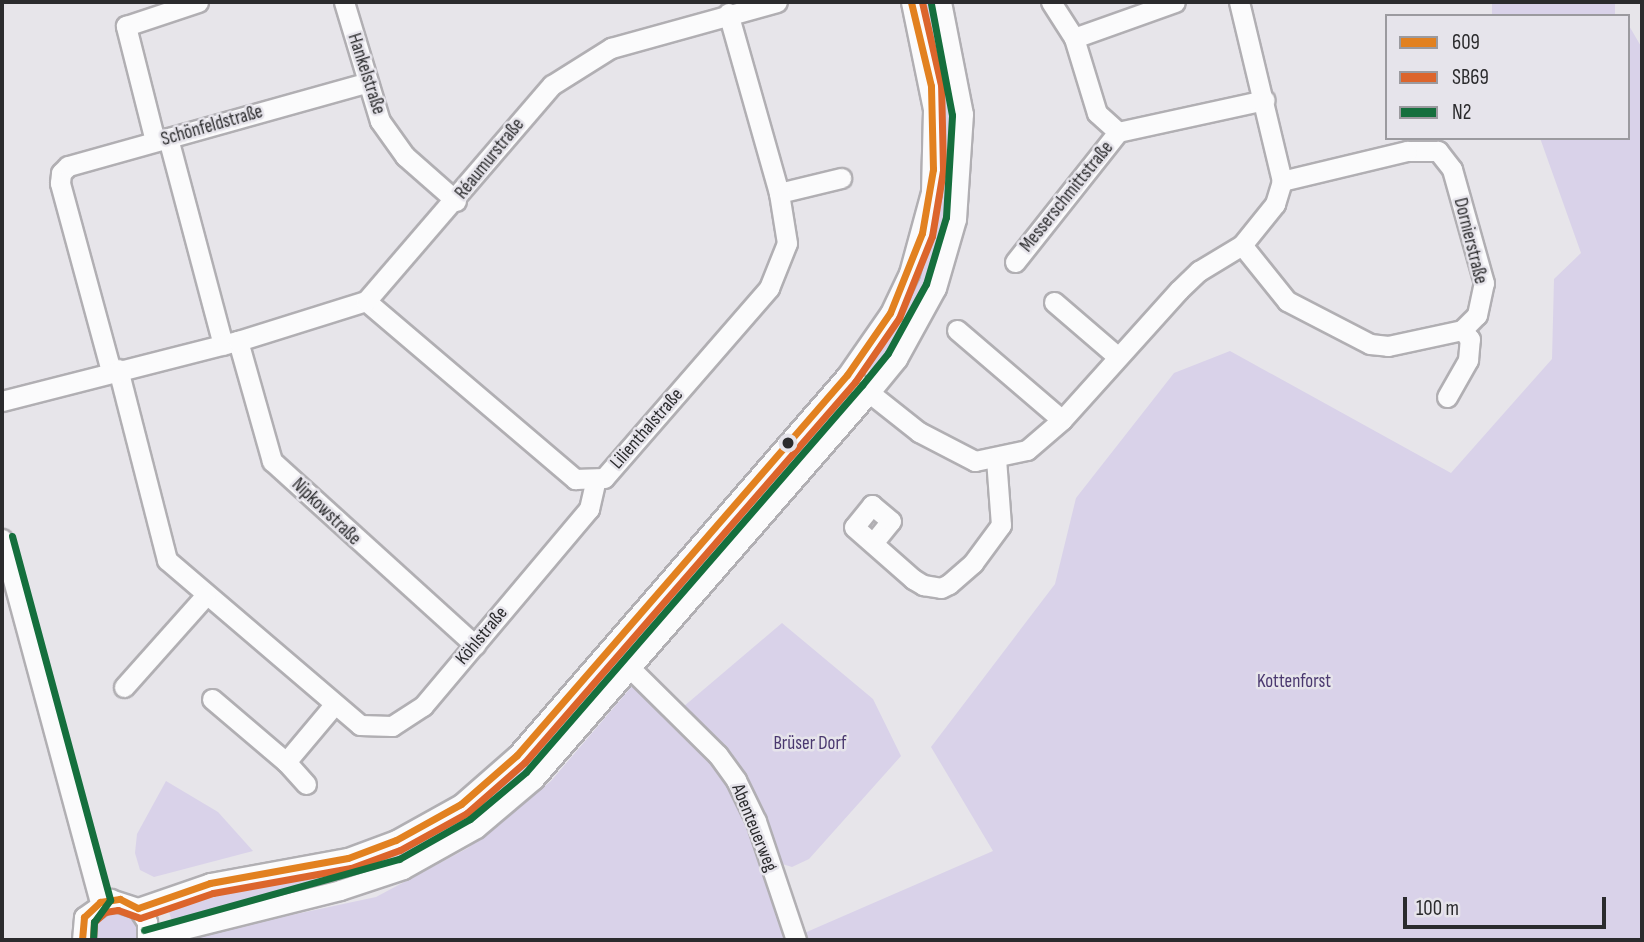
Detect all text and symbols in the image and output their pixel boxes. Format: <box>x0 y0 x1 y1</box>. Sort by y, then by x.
legend <box>1385 14 1630 140</box>
text: 609 <box>1452 30 1480 55</box>
street label: Hankelstraße <box>342 31 390 117</box>
text: SB69 <box>1452 65 1489 90</box>
text: N2 <box>1452 100 1471 125</box>
street label: Schönfeldstraße <box>159 101 265 151</box>
street label: Réaumurstraße <box>450 114 530 204</box>
street label: Messerschmittstraße <box>1015 137 1119 257</box>
street label: Dornierstraße <box>1448 196 1492 286</box>
street label: Lilienthalstraße <box>606 384 688 474</box>
unlabelled marker <box>781 436 795 450</box>
street label: Nipkowstraße <box>287 474 365 550</box>
street label: Köhlstraße <box>451 602 513 670</box>
park label: Kottenforst <box>1257 671 1331 693</box>
park label: Brüser Dorf <box>773 733 847 755</box>
street label: Abenteuerweg <box>726 781 782 875</box>
scale bar <box>1406 883 1609 927</box>
text: 100 m <box>1416 896 1459 921</box>

